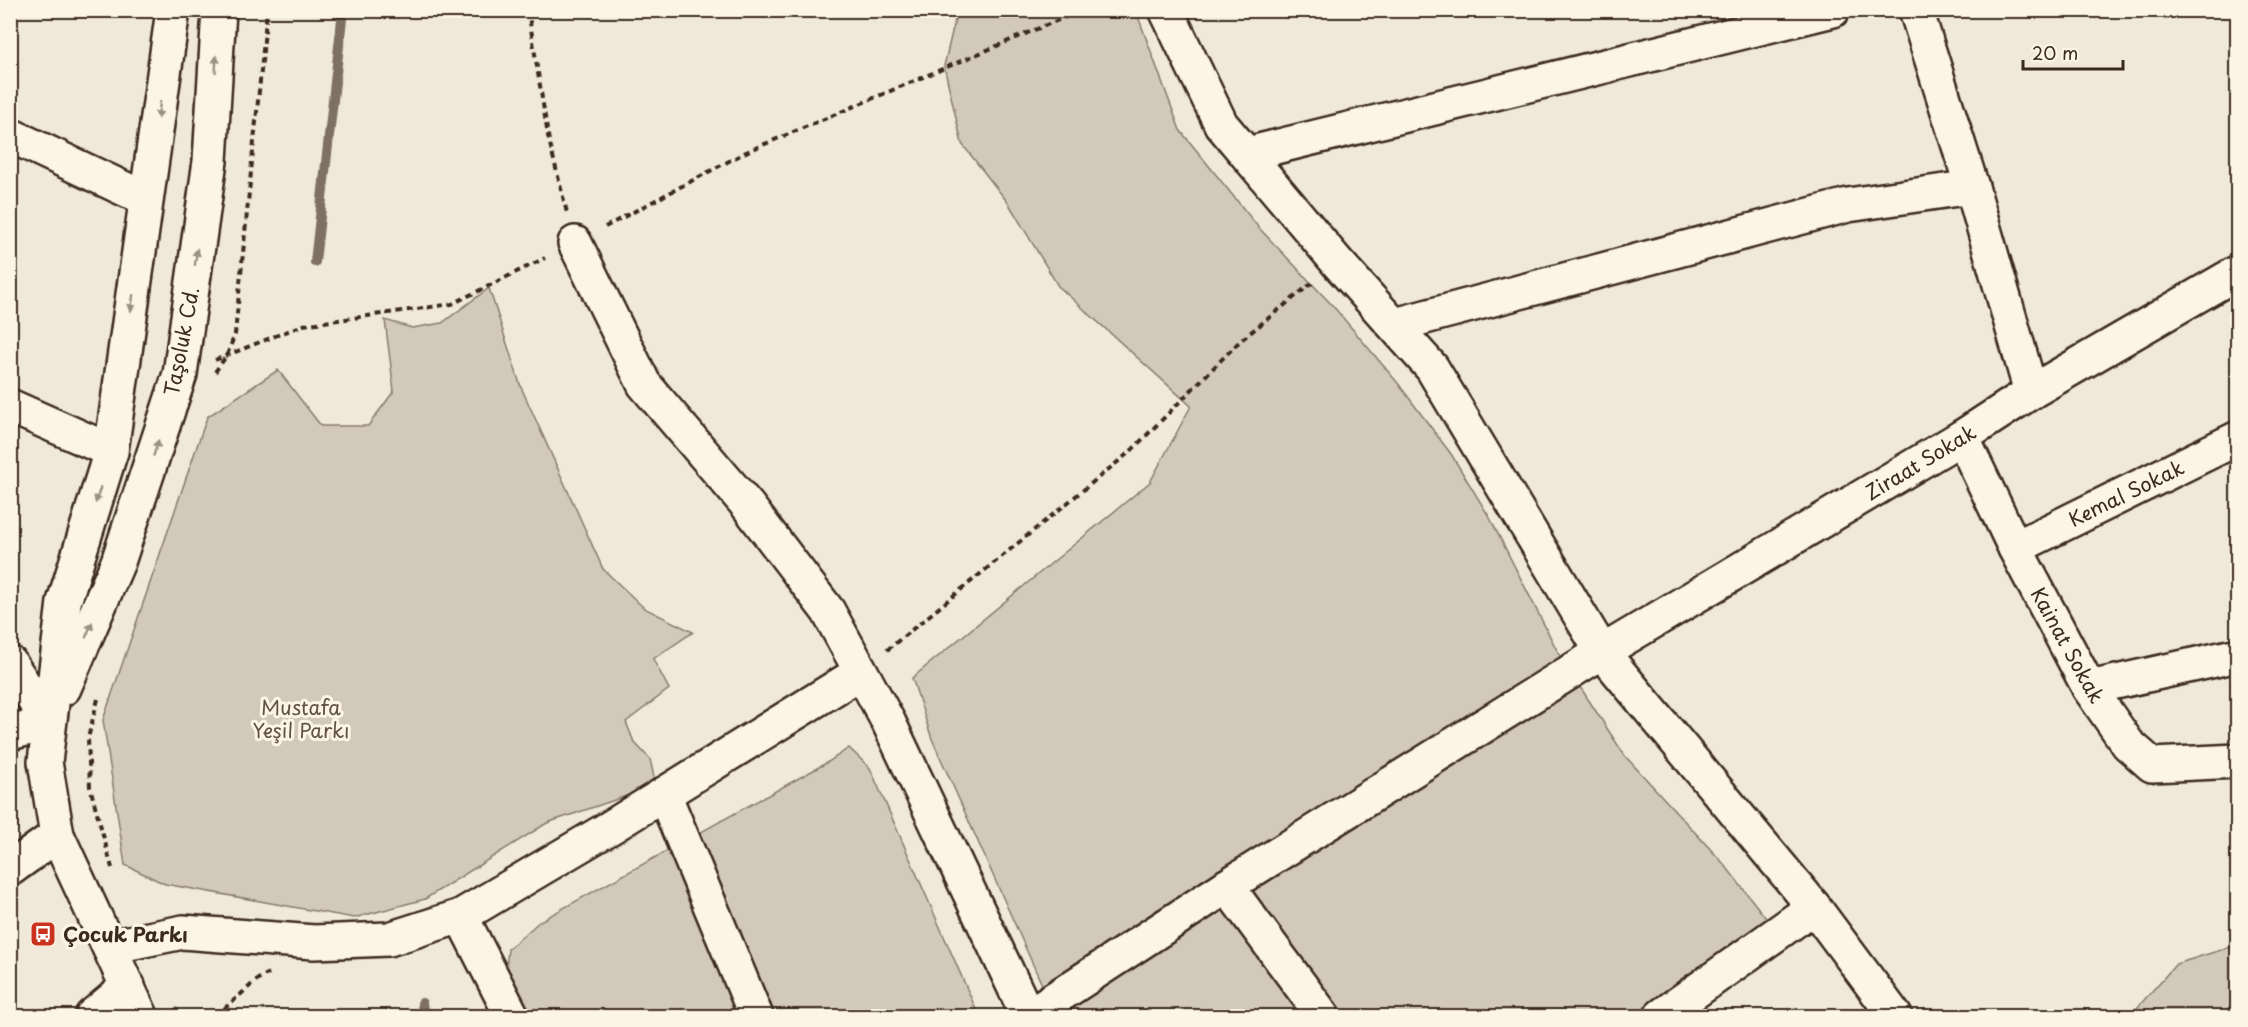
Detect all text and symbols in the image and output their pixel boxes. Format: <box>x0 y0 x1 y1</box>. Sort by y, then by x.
scale bar <box>2023 33 2124 71</box>
text: 20 m <box>2032 39 2078 66</box>
one-way arrow <box>211 54 220 73</box>
one-way arrow <box>154 101 163 120</box>
one-way arrow <box>192 248 201 267</box>
street label: Taşoluk Cd. <box>156 284 206 398</box>
one-way arrow <box>127 294 136 313</box>
street label: Ziraat Sokak <box>1859 417 1981 507</box>
one-way arrow <box>151 438 161 456</box>
street label: Kemal Sokak <box>2063 452 2189 534</box>
one-way arrow <box>93 486 102 504</box>
street label: Kainat Sokak <box>2024 582 2112 708</box>
one-way arrow <box>84 621 94 639</box>
park label: Mustafa Yeşil Parkı <box>252 692 350 745</box>
bus stop icon: Çocuk Parkı <box>28 919 58 949</box>
place label: Çocuk Parkı <box>63 919 188 949</box>

